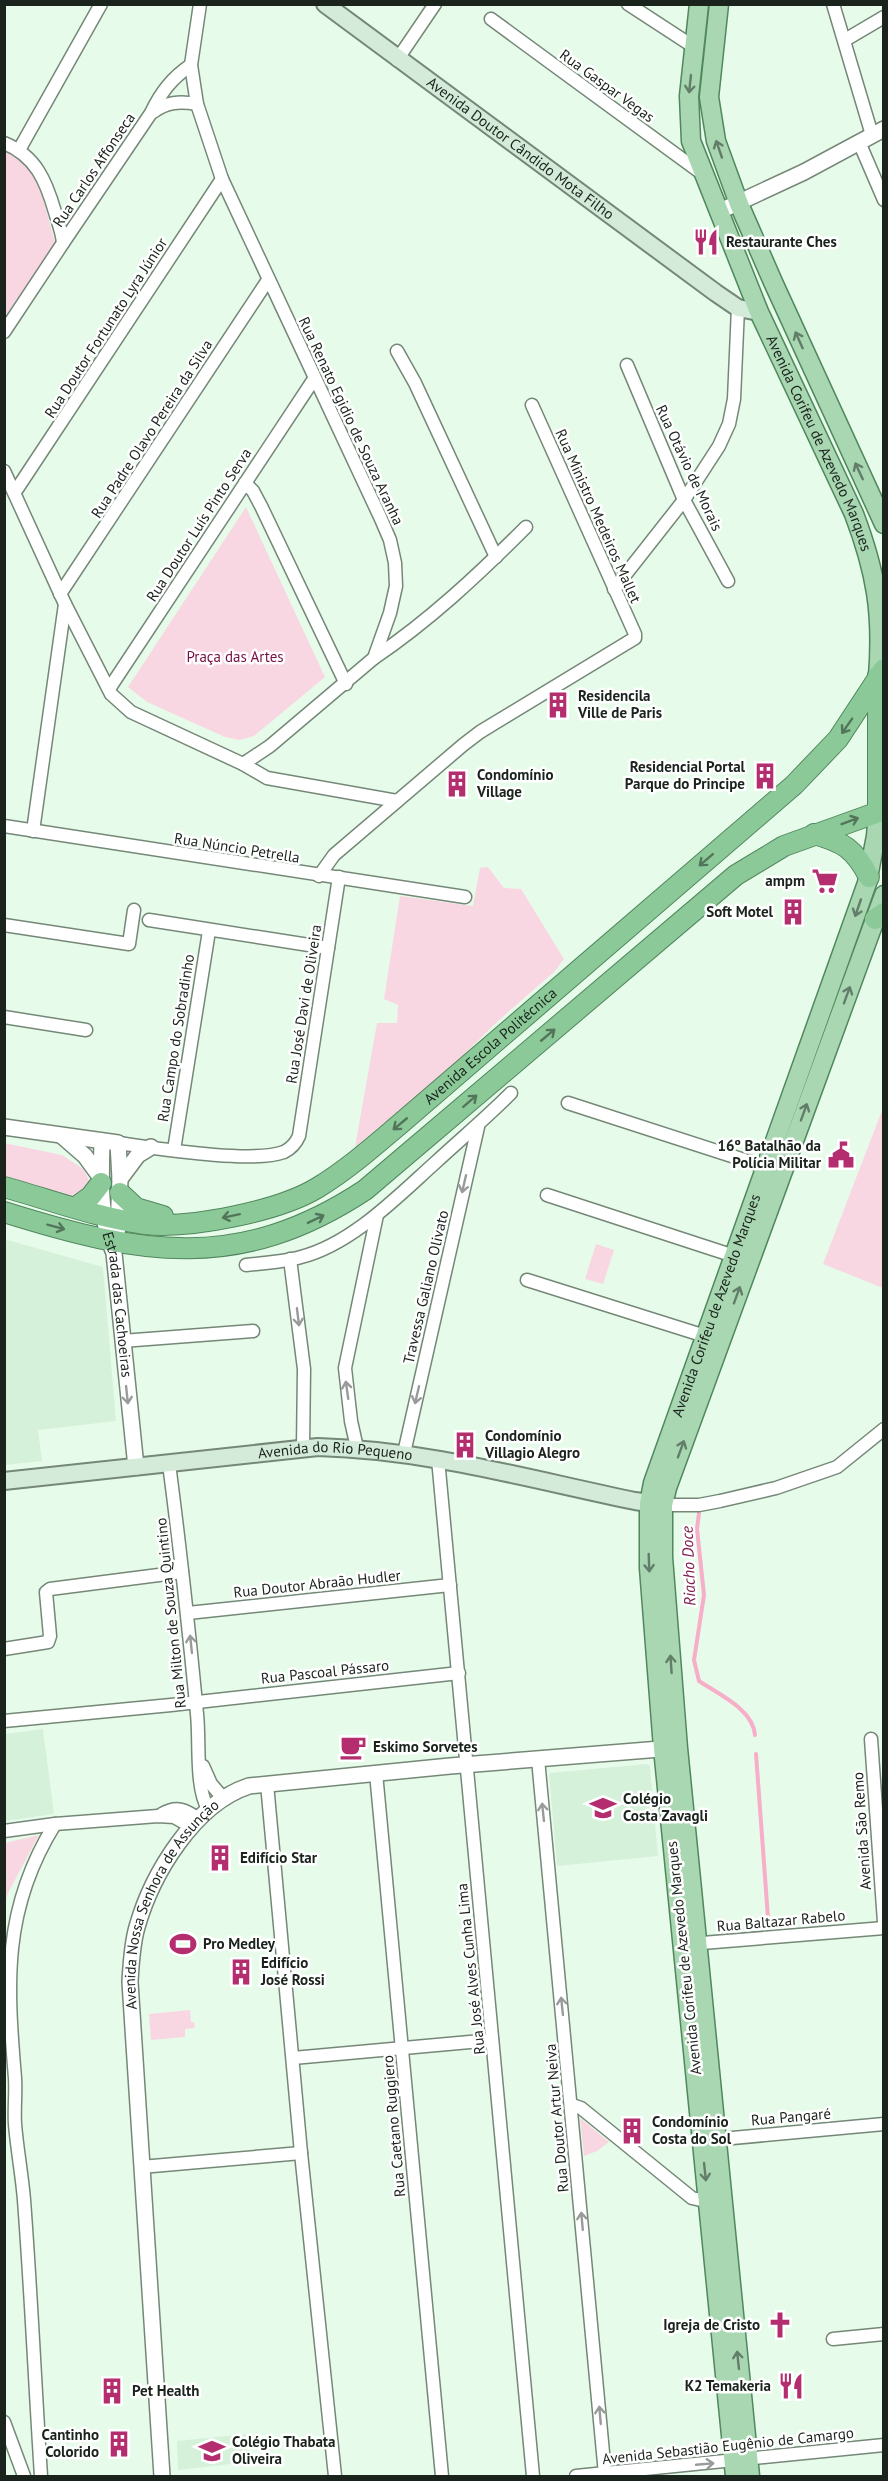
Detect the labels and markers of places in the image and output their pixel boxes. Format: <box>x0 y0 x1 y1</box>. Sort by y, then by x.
restaurant icon: Restaurante Ches <box>691 227 721 257</box>
place label: Restaurante Ches <box>726 232 837 251</box>
place label: Residencila Ville de Paris <box>577 686 662 722</box>
building icon: Residencila Ville de Paris <box>543 690 573 720</box>
place label: Residencial Portal Parque do Principe <box>625 757 746 793</box>
building icon: Residencial Portal Parque do Principe <box>750 761 780 791</box>
place label: Condomínio Village <box>476 765 554 801</box>
building icon: Condomínio Village <box>442 769 472 799</box>
supermarket icon: ampm <box>810 866 840 896</box>
place label: ampm <box>765 871 805 890</box>
building icon: Soft Motel <box>778 897 808 927</box>
place label: Soft Motel <box>706 902 774 921</box>
place label: 16º Batalhão da Polícia Militar <box>718 1136 822 1172</box>
public building icon: 16º Batalhão da Polícia Militar <box>826 1140 856 1170</box>
place label: Condomínio Villagio Alegro <box>484 1426 580 1462</box>
building icon: Condomínio Villagio Alegro <box>450 1430 480 1460</box>
cafe icon: Eskimo Sorvetes <box>338 1732 368 1762</box>
place label: Eskimo Sorvetes <box>373 1737 478 1756</box>
place label: Colégio Costa Zavagli <box>623 1789 708 1825</box>
school or university icon: Colégio Costa Zavagli <box>588 1793 618 1823</box>
building icon: Edifício Star <box>205 1843 235 1873</box>
place label: Edifício Star <box>240 1848 318 1867</box>
sports icon: Pro Medley <box>168 1929 198 1959</box>
place label: Pro Medley <box>203 1934 276 1953</box>
place label: Edifício José Rossi <box>260 1953 325 1989</box>
building icon: Edifício José Rossi <box>226 1957 256 1987</box>
place label: Condomínio Costa do Sol <box>652 2112 732 2148</box>
building icon: Condomínio Costa do Sol <box>617 2116 647 2146</box>
church icon: Igreja de Cristo <box>765 2310 795 2340</box>
place label: Igreja de Cristo <box>663 2315 760 2334</box>
restaurant icon: K2 Temakeria <box>776 2371 806 2401</box>
building icon: Pet Health <box>97 2376 127 2406</box>
place label: K2 Temakeria <box>685 2376 771 2395</box>
place label: Pet Health <box>132 2381 199 2400</box>
place label: Cantinho Colorido <box>41 2425 99 2461</box>
building icon: Cantinho Colorido <box>104 2429 134 2459</box>
place label: Colégio Thabata Oliveira <box>232 2432 336 2468</box>
school or university icon: Colégio Thabata Oliveira <box>197 2436 227 2466</box>

